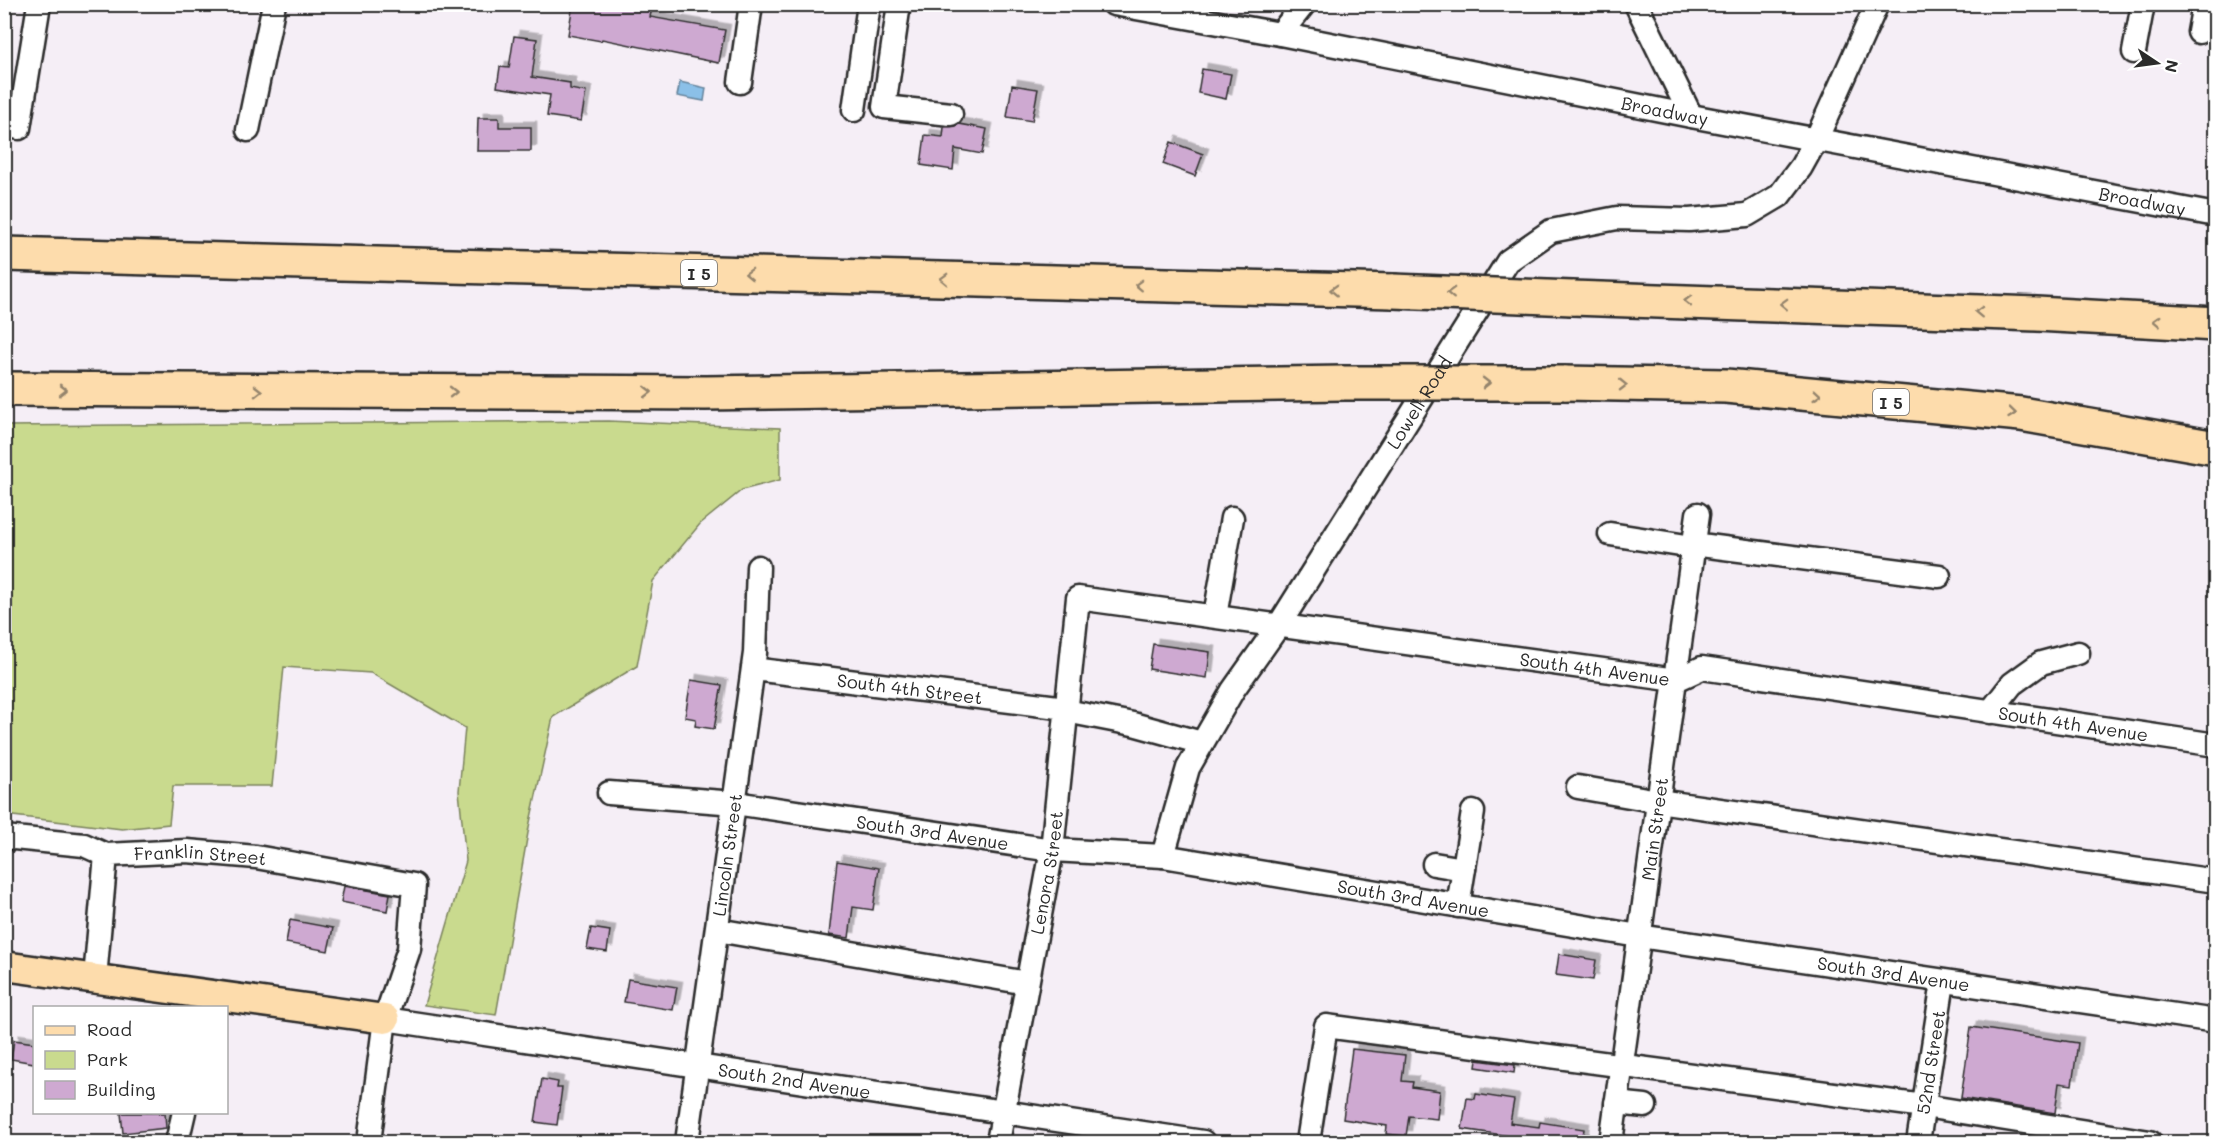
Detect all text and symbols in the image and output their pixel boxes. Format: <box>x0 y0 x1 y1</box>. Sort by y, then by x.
north arrow <box>2127 33 2187 93</box>
text: N <box>2161 58 2184 75</box>
street label: Broadway <box>1619 90 1710 131</box>
street label: Broadway <box>2097 181 2188 221</box>
road number: I 5 <box>681 260 717 286</box>
one-way arrow <box>745 268 754 280</box>
one-way arrow <box>940 273 949 286</box>
one-way arrow <box>1135 278 1144 291</box>
one-way arrow <box>1330 283 1339 296</box>
one-way arrow <box>1446 287 1455 300</box>
one-way arrow <box>1684 295 1693 307</box>
one-way arrow <box>1779 298 1788 310</box>
one-way arrow <box>1974 305 1983 318</box>
one-way arrow <box>2153 314 2162 327</box>
street label: Lowell Road <box>1381 352 1457 453</box>
one-way arrow <box>1482 377 1491 389</box>
one-way arrow <box>1618 378 1627 391</box>
one-way arrow <box>58 384 67 396</box>
one-way arrow <box>253 385 262 397</box>
one-way arrow <box>448 386 457 398</box>
one-way arrow <box>643 386 652 399</box>
one-way arrow <box>1813 388 1822 401</box>
road number: I 5 <box>1873 389 1909 415</box>
one-way arrow <box>2007 406 2016 419</box>
street label: South 4th Avenue <box>1518 647 1671 691</box>
street label: South 4th Street <box>836 668 984 709</box>
street label: South 4th Avenue <box>1997 701 2150 747</box>
street label: Main Street <box>1635 776 1673 882</box>
street label: Lincoln Street <box>707 792 747 918</box>
street label: South 3rd Avenue <box>855 809 1010 855</box>
street label: Lenora Street <box>1025 810 1068 936</box>
street label: Franklin Street <box>133 839 269 871</box>
street label: South 3rd Avenue <box>1336 874 1491 923</box>
street label: South 3rd Avenue <box>1816 950 1971 997</box>
legend <box>33 1006 228 1114</box>
street label: 52nd Street <box>1911 1008 1950 1116</box>
text: Road <box>87 1017 132 1041</box>
text: Park <box>87 1047 128 1071</box>
street label: South 2nd Avenue <box>716 1057 872 1104</box>
text: Building <box>87 1077 155 1101</box>

